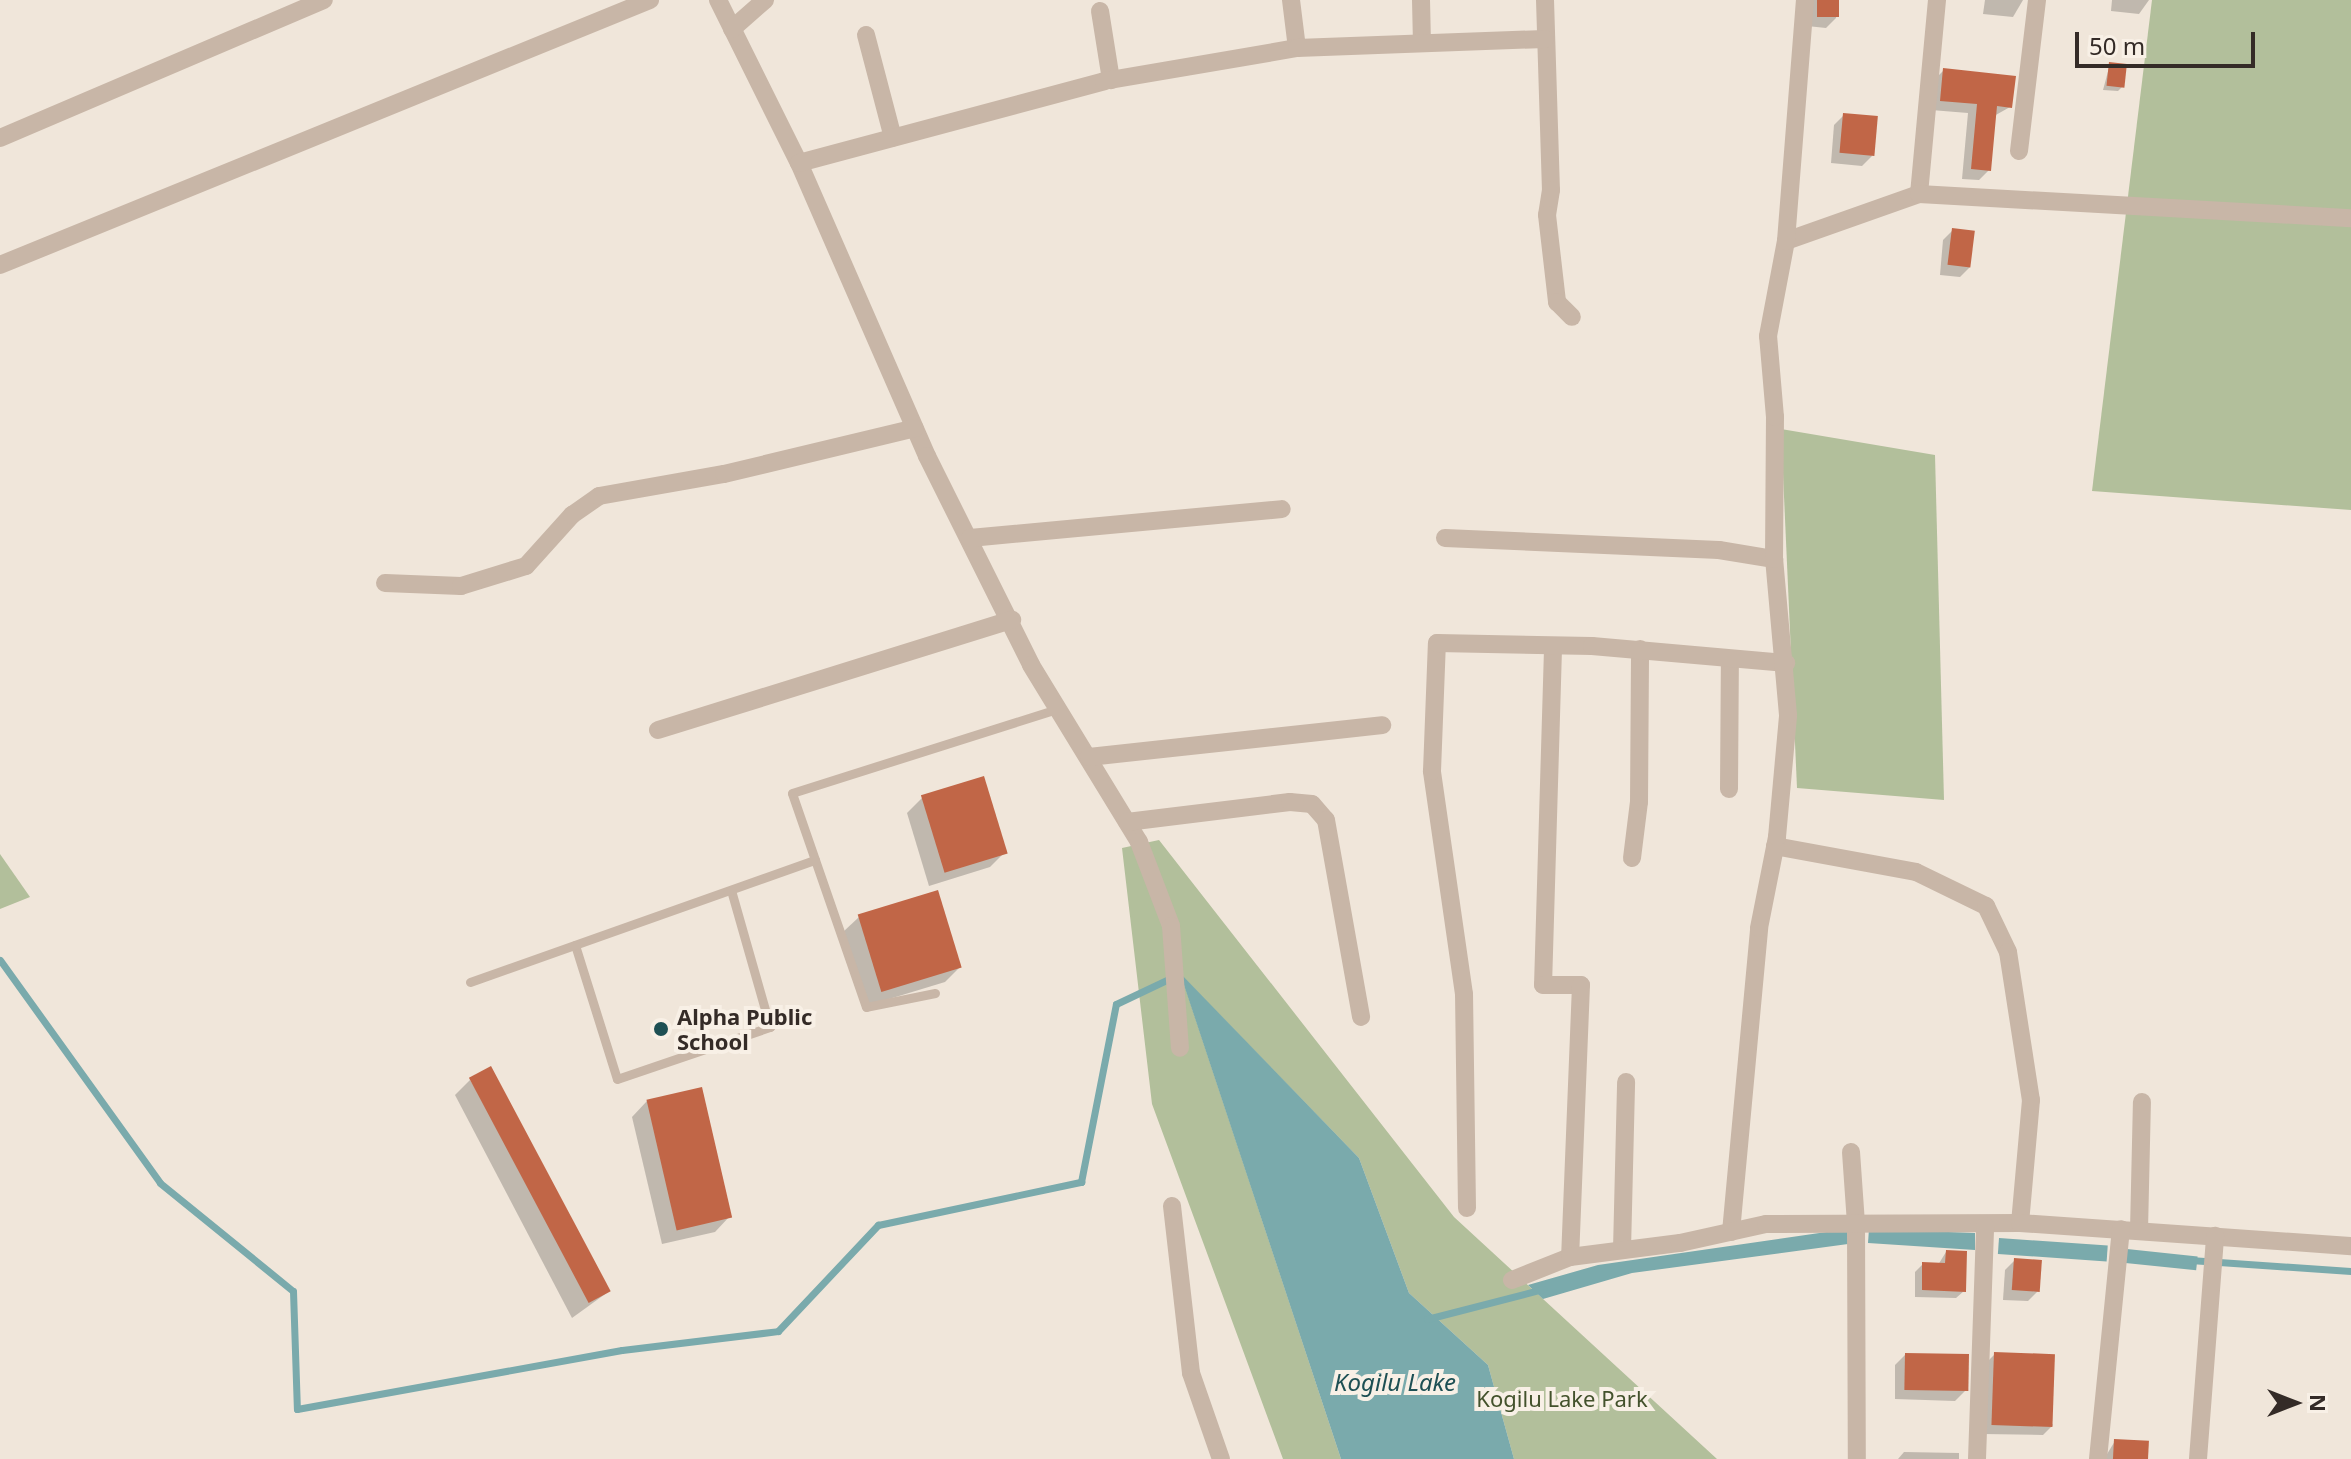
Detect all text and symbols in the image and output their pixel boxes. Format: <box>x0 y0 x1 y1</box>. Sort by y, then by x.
scale bar <box>2079 16 2259 66</box>
text: 50 m <box>2089 29 2145 62</box>
place label: Alpha Public School <box>677 1003 812 1054</box>
marker: Alpha Public School <box>652 1020 670 1038</box>
north arrow <box>2255 1363 2335 1443</box>
water label: Kogilu Lake <box>1334 1368 1456 1396</box>
park label: Kogilu Lake Park <box>1476 1386 1648 1412</box>
text: N <box>2304 1394 2334 1412</box>

